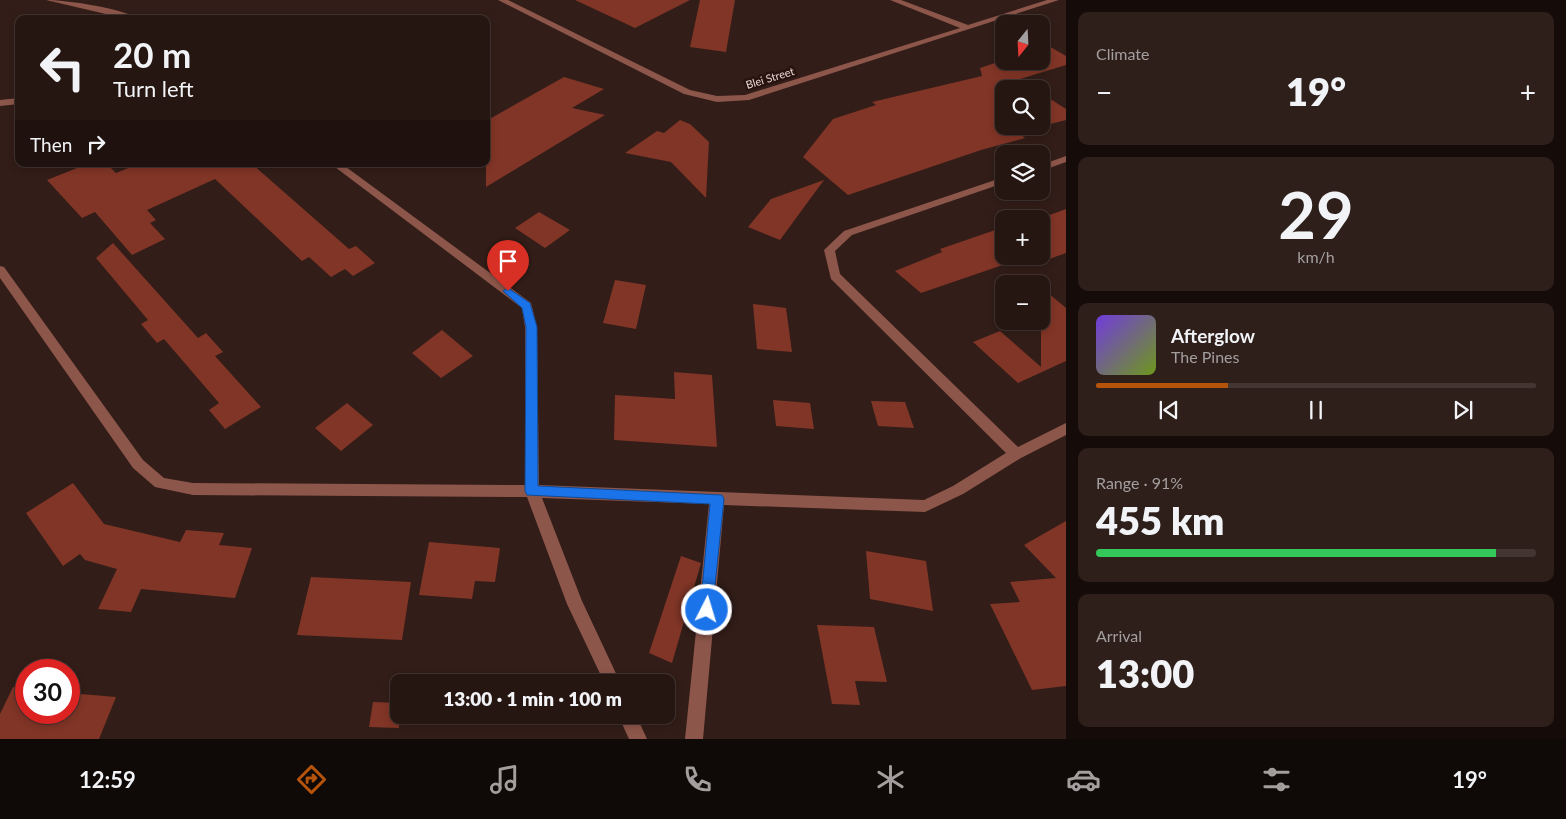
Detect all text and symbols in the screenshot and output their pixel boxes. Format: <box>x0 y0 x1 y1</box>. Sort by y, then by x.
north arrow <box>995 15 1050 70</box>
map controls <box>995 15 1050 330</box>
text: 20 m <box>113 33 191 75</box>
icon: left <box>30 35 95 100</box>
text: Climate <box>1096 44 1149 63</box>
street label: Blei Street <box>744 64 796 91</box>
text: 19° <box>1286 68 1346 114</box>
text: Turn left <box>113 75 194 102</box>
text: − <box>1096 75 1112 109</box>
text: + <box>1520 75 1536 109</box>
button: search <box>995 80 1050 135</box>
icon: right <box>82 130 110 158</box>
text: Then <box>30 133 72 156</box>
button: layers <box>995 145 1050 200</box>
text: 29 <box>1278 175 1354 253</box>
button: + <box>995 210 1050 265</box>
pin <box>487 240 529 291</box>
icon: arrive <box>494 247 522 275</box>
text: km/h <box>1297 247 1335 266</box>
button: − <box>995 275 1050 330</box>
text: Afterglow <box>1171 324 1255 347</box>
text: The Pines <box>1171 347 1240 366</box>
icon: previous <box>1155 396 1183 424</box>
icon: pause <box>1302 396 1330 424</box>
icon: next <box>1449 396 1477 424</box>
text: Range · 91% <box>1096 473 1183 492</box>
text: 455 km <box>1096 497 1224 543</box>
position arrow <box>680 583 732 635</box>
text: Arrival <box>1096 626 1142 645</box>
text: 13:00 <box>1096 650 1194 696</box>
speed limit sign: 30 <box>15 659 80 724</box>
text: 13:00 · 1 min · 100 m <box>443 687 622 710</box>
icon: directions <box>294 762 329 797</box>
icon: music <box>487 762 522 797</box>
icon: phone <box>680 762 715 797</box>
icon: climate <box>873 762 908 797</box>
icon: car <box>1066 762 1101 797</box>
icon: filters <box>1259 762 1294 797</box>
text: 12:59 <box>79 766 136 793</box>
text: 19° <box>1452 766 1487 793</box>

